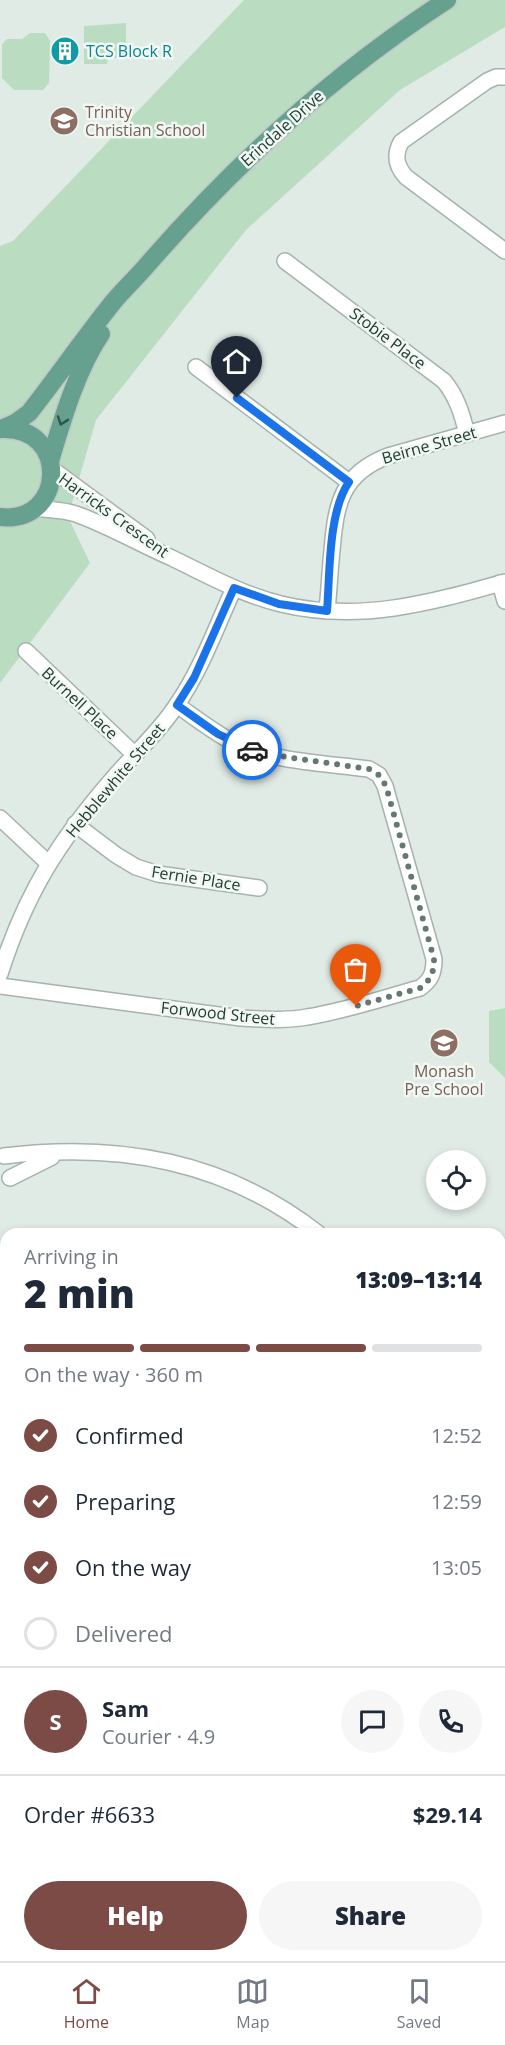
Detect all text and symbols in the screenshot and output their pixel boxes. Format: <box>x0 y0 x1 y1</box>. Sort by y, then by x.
building icon: TCS Block R <box>49 35 81 67</box>
place label: TCS Block R <box>86 40 172 62</box>
street label: Erindale Drive <box>236 85 328 171</box>
place label: Trinity Christian School <box>85 101 205 141</box>
school or university icon: Trinity Christian School <box>48 105 80 137</box>
street label: Stobie Place <box>345 302 431 374</box>
pin <box>211 336 262 398</box>
icon: home <box>220 345 253 378</box>
one-way arrow <box>57 415 70 426</box>
street label: Beirne Street <box>379 421 479 469</box>
street label: Harricks Crescent <box>55 468 174 563</box>
street label: Burnell Place <box>37 662 123 744</box>
street label: Hebblewhite Street <box>61 718 170 842</box>
courier <box>222 720 282 780</box>
icon: car <box>236 734 269 767</box>
street label: Fernie Place <box>150 860 242 896</box>
pin <box>330 944 381 1006</box>
icon: bag <box>339 953 372 986</box>
street label: Forwood Street <box>160 996 276 1030</box>
school or university icon: Monash Pre School <box>428 1027 460 1059</box>
place label: Monash Pre School <box>405 1060 483 1100</box>
map controls <box>426 1150 486 1210</box>
button: locate <box>426 1150 486 1210</box>
text: Arriving in <box>24 1243 119 1270</box>
text: 13:09–13:14 <box>355 1264 482 1294</box>
text: 2 min <box>24 1266 135 1319</box>
text: On the way · 360 m <box>24 1361 203 1388</box>
icon: check <box>24 1419 57 1452</box>
text: Confirmed <box>75 1420 184 1450</box>
text: 12:52 <box>431 1422 482 1449</box>
icon: check <box>24 1485 57 1518</box>
text: Preparing <box>75 1486 175 1516</box>
text: 12:59 <box>431 1488 482 1515</box>
icon: check <box>24 1551 57 1584</box>
text: On the way <box>75 1552 191 1582</box>
text: 13:05 <box>431 1554 482 1581</box>
text: Delivered <box>75 1618 173 1648</box>
button: chat <box>341 1690 404 1753</box>
button: phone <box>419 1690 482 1753</box>
text: Sam <box>102 1693 149 1723</box>
text: S <box>49 1706 62 1736</box>
text: Courier · 4.9 <box>102 1723 215 1750</box>
text: Order #6633 <box>24 1799 155 1829</box>
text: $29.14 <box>413 1799 482 1829</box>
button: Help <box>24 1881 247 1950</box>
button: Share <box>259 1881 482 1950</box>
tab: Home <box>64 1975 109 2033</box>
tab: Map <box>236 1975 269 2033</box>
tab: Saved <box>397 1975 441 2033</box>

